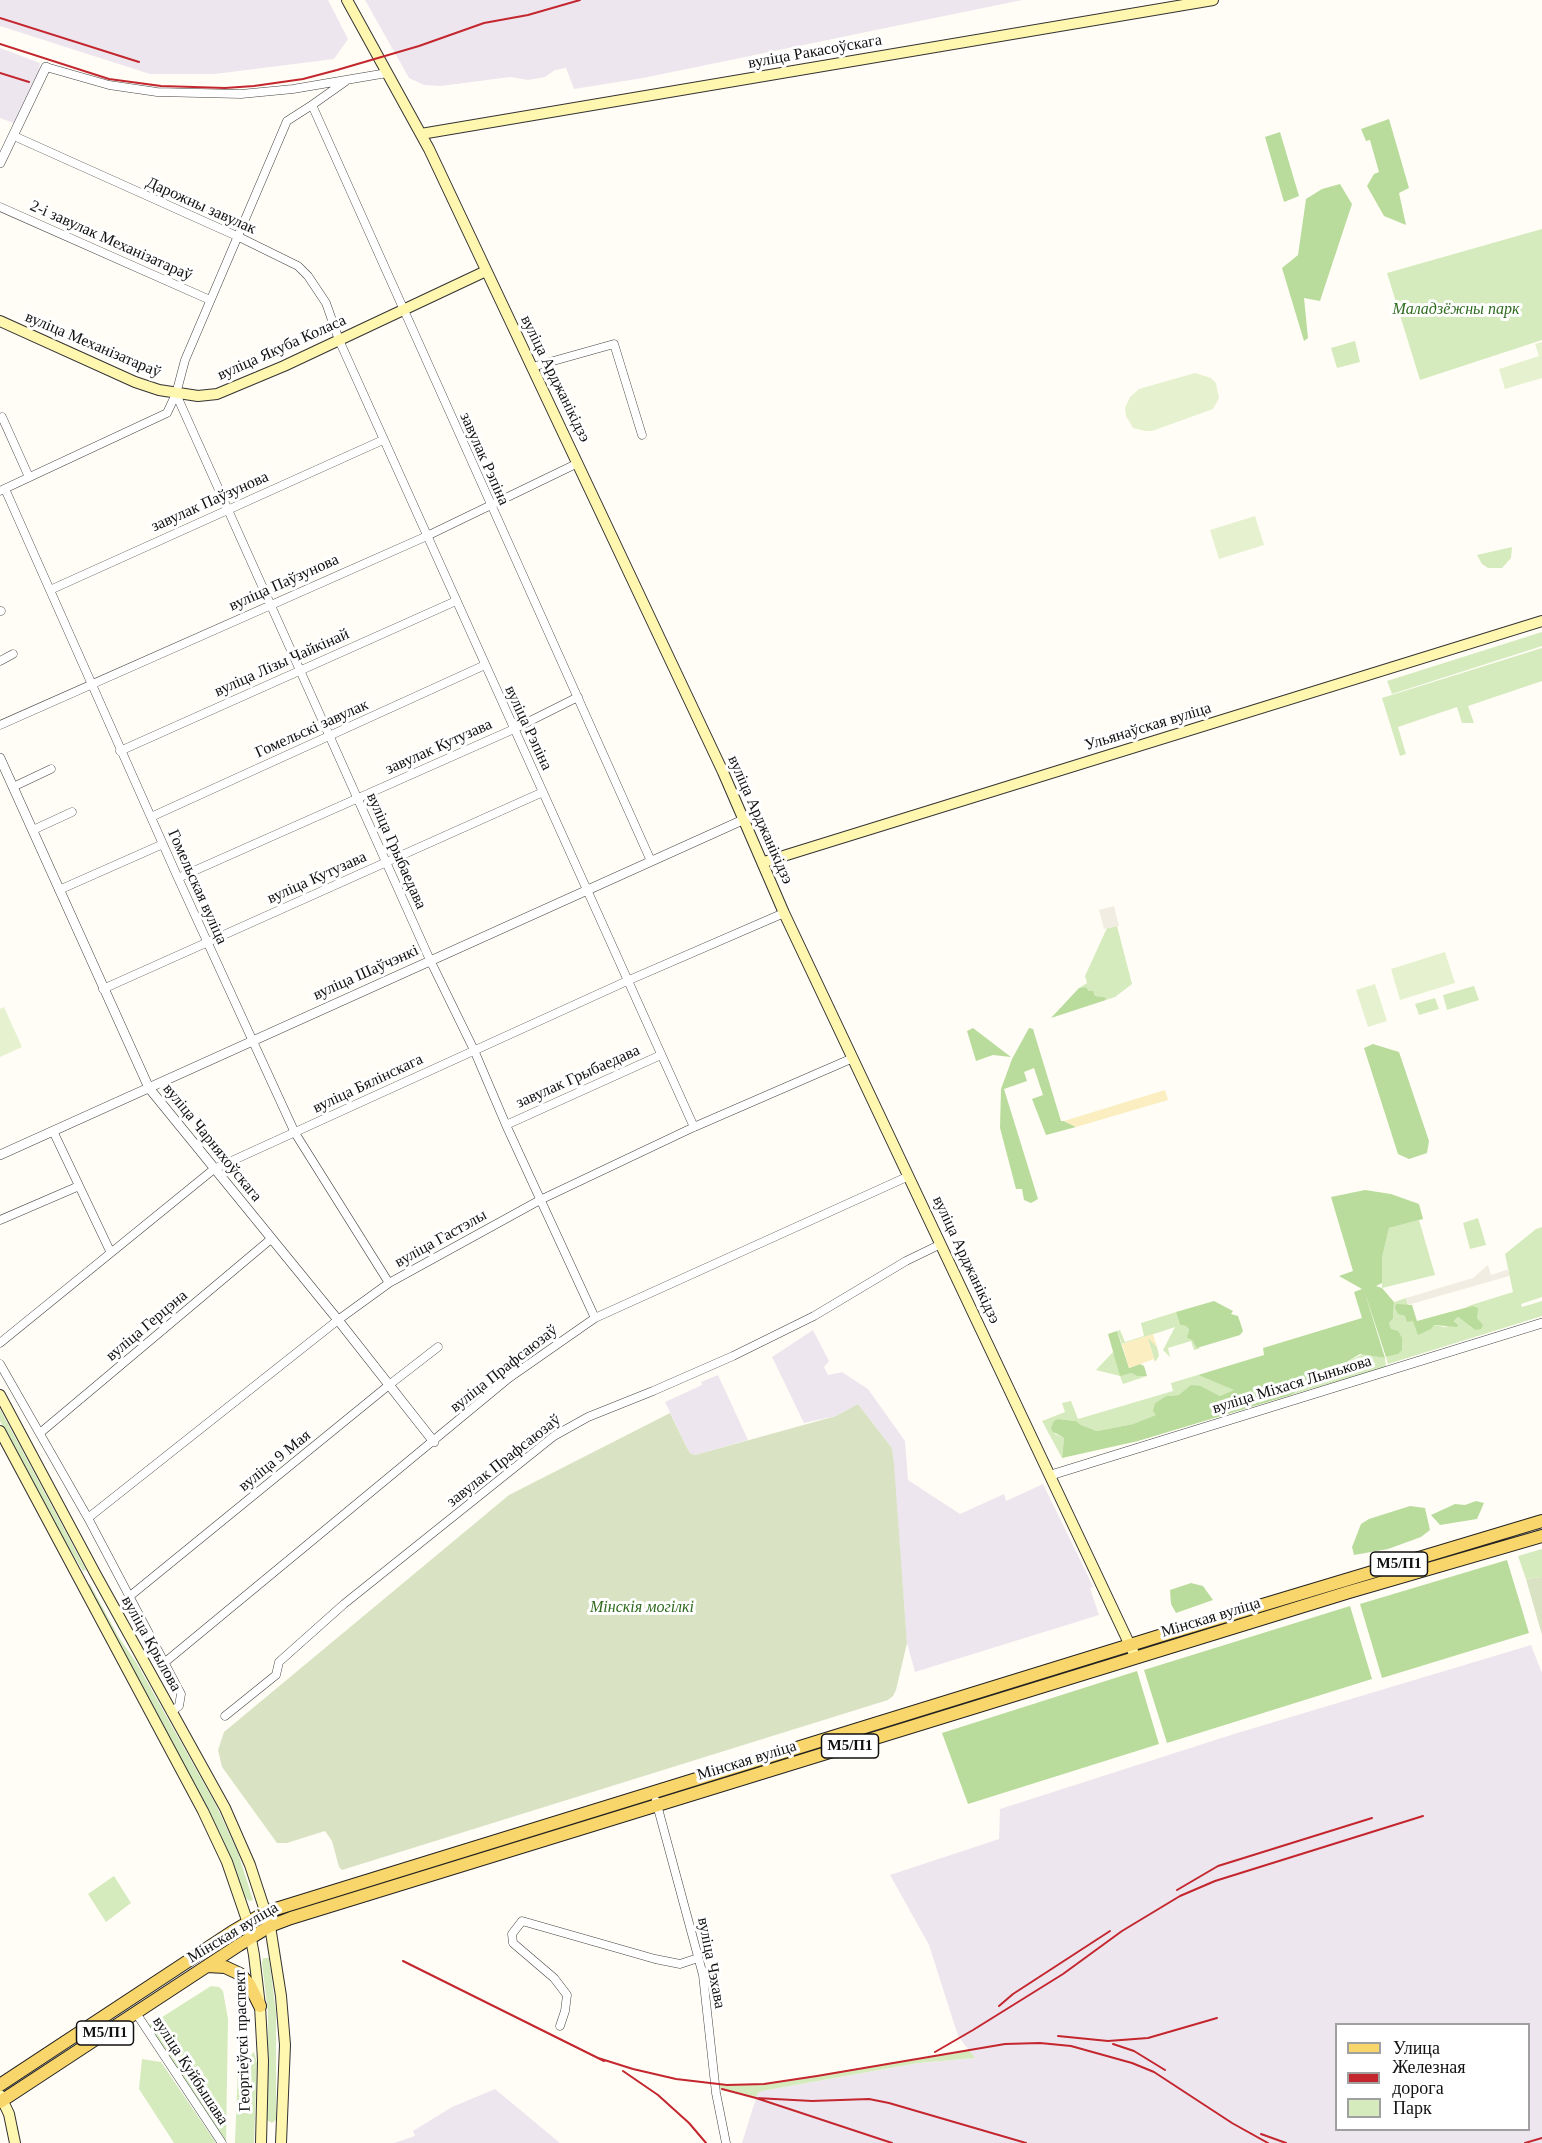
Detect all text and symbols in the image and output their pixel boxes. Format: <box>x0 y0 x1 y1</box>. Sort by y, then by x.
street label: вуліца Ракасоўскага <box>747 31 883 73</box>
street label: Дарожны завулак <box>143 173 259 239</box>
street label: 2-і завулак Механізатараў <box>27 197 195 285</box>
park label: Маладзёжны парк <box>1393 300 1519 320</box>
street label: вуліца Механізатараў <box>22 308 164 382</box>
street label: вуліца Якуба Коласа <box>215 311 349 385</box>
street label: вуліца Арджанікідзэ <box>516 312 594 446</box>
street label: завулак Рэпіна <box>455 410 513 508</box>
street label: завулак Паўзунова <box>148 468 272 536</box>
street label: вуліца Паўзунова <box>226 550 342 616</box>
street label: вуліца Лізы Чайкінай <box>212 625 352 701</box>
street label: вуліца Рэпіна <box>500 683 556 773</box>
street label: Гомельскі завулак <box>252 695 372 763</box>
street label: Ульянаўская вуліца <box>1082 699 1214 755</box>
street label: завулак Кутузава <box>383 715 495 779</box>
street label: вуліца Арджанікідзэ <box>723 753 797 887</box>
street label: вуліца Грыбаедава <box>362 790 430 912</box>
street label: Гомельская вуліца <box>163 827 231 947</box>
street label: вуліца Кутузава <box>264 848 370 908</box>
street label: вуліца Шаўчэнкі <box>310 941 422 1005</box>
street label: завулак Грыбаедава <box>513 1041 643 1113</box>
street label: вуліца Бялінскага <box>310 1050 426 1118</box>
street label: вуліца Чарняхоўскага <box>158 1080 266 1206</box>
street label: вуліца Арджанікідзэ <box>928 1193 1004 1327</box>
street label: вуліца Гастэлы <box>392 1206 490 1272</box>
street label: вуліца Герцэна <box>102 1286 192 1366</box>
street label: вуліца Прафсаюзаў <box>446 1321 562 1417</box>
street label: вуліца Міхася Лынькова <box>1210 1352 1374 1418</box>
street label: завулак Прафсаюзаў <box>443 1411 565 1511</box>
street label: вуліца 9 Мая <box>235 1426 315 1496</box>
road number: М5/П1 <box>1370 1552 1428 1576</box>
street label: вуліца Крылова <box>117 1593 185 1695</box>
street label: Мінская вуліца <box>1159 1594 1263 1642</box>
park label: Мінскія могілкі <box>590 1598 694 1618</box>
road number: М5/П1 <box>822 1734 878 1758</box>
street label: Мінская вуліца <box>695 1737 799 1785</box>
street label: Мінская вуліца <box>184 1898 282 1968</box>
street label: вуліца Чэхава <box>693 1916 729 2010</box>
street label: Георгіеўскі праспект <box>231 1970 255 2112</box>
street label: вуліца Куйбышава <box>148 2013 232 2129</box>
road number: М5/П1 <box>76 2021 134 2045</box>
legend <box>1335 2023 1530 2131</box>
text: Улица <box>1393 2038 1440 2058</box>
text: Железная дорога <box>1392 2057 1466 2098</box>
text: Парк <box>1393 2098 1432 2118</box>

